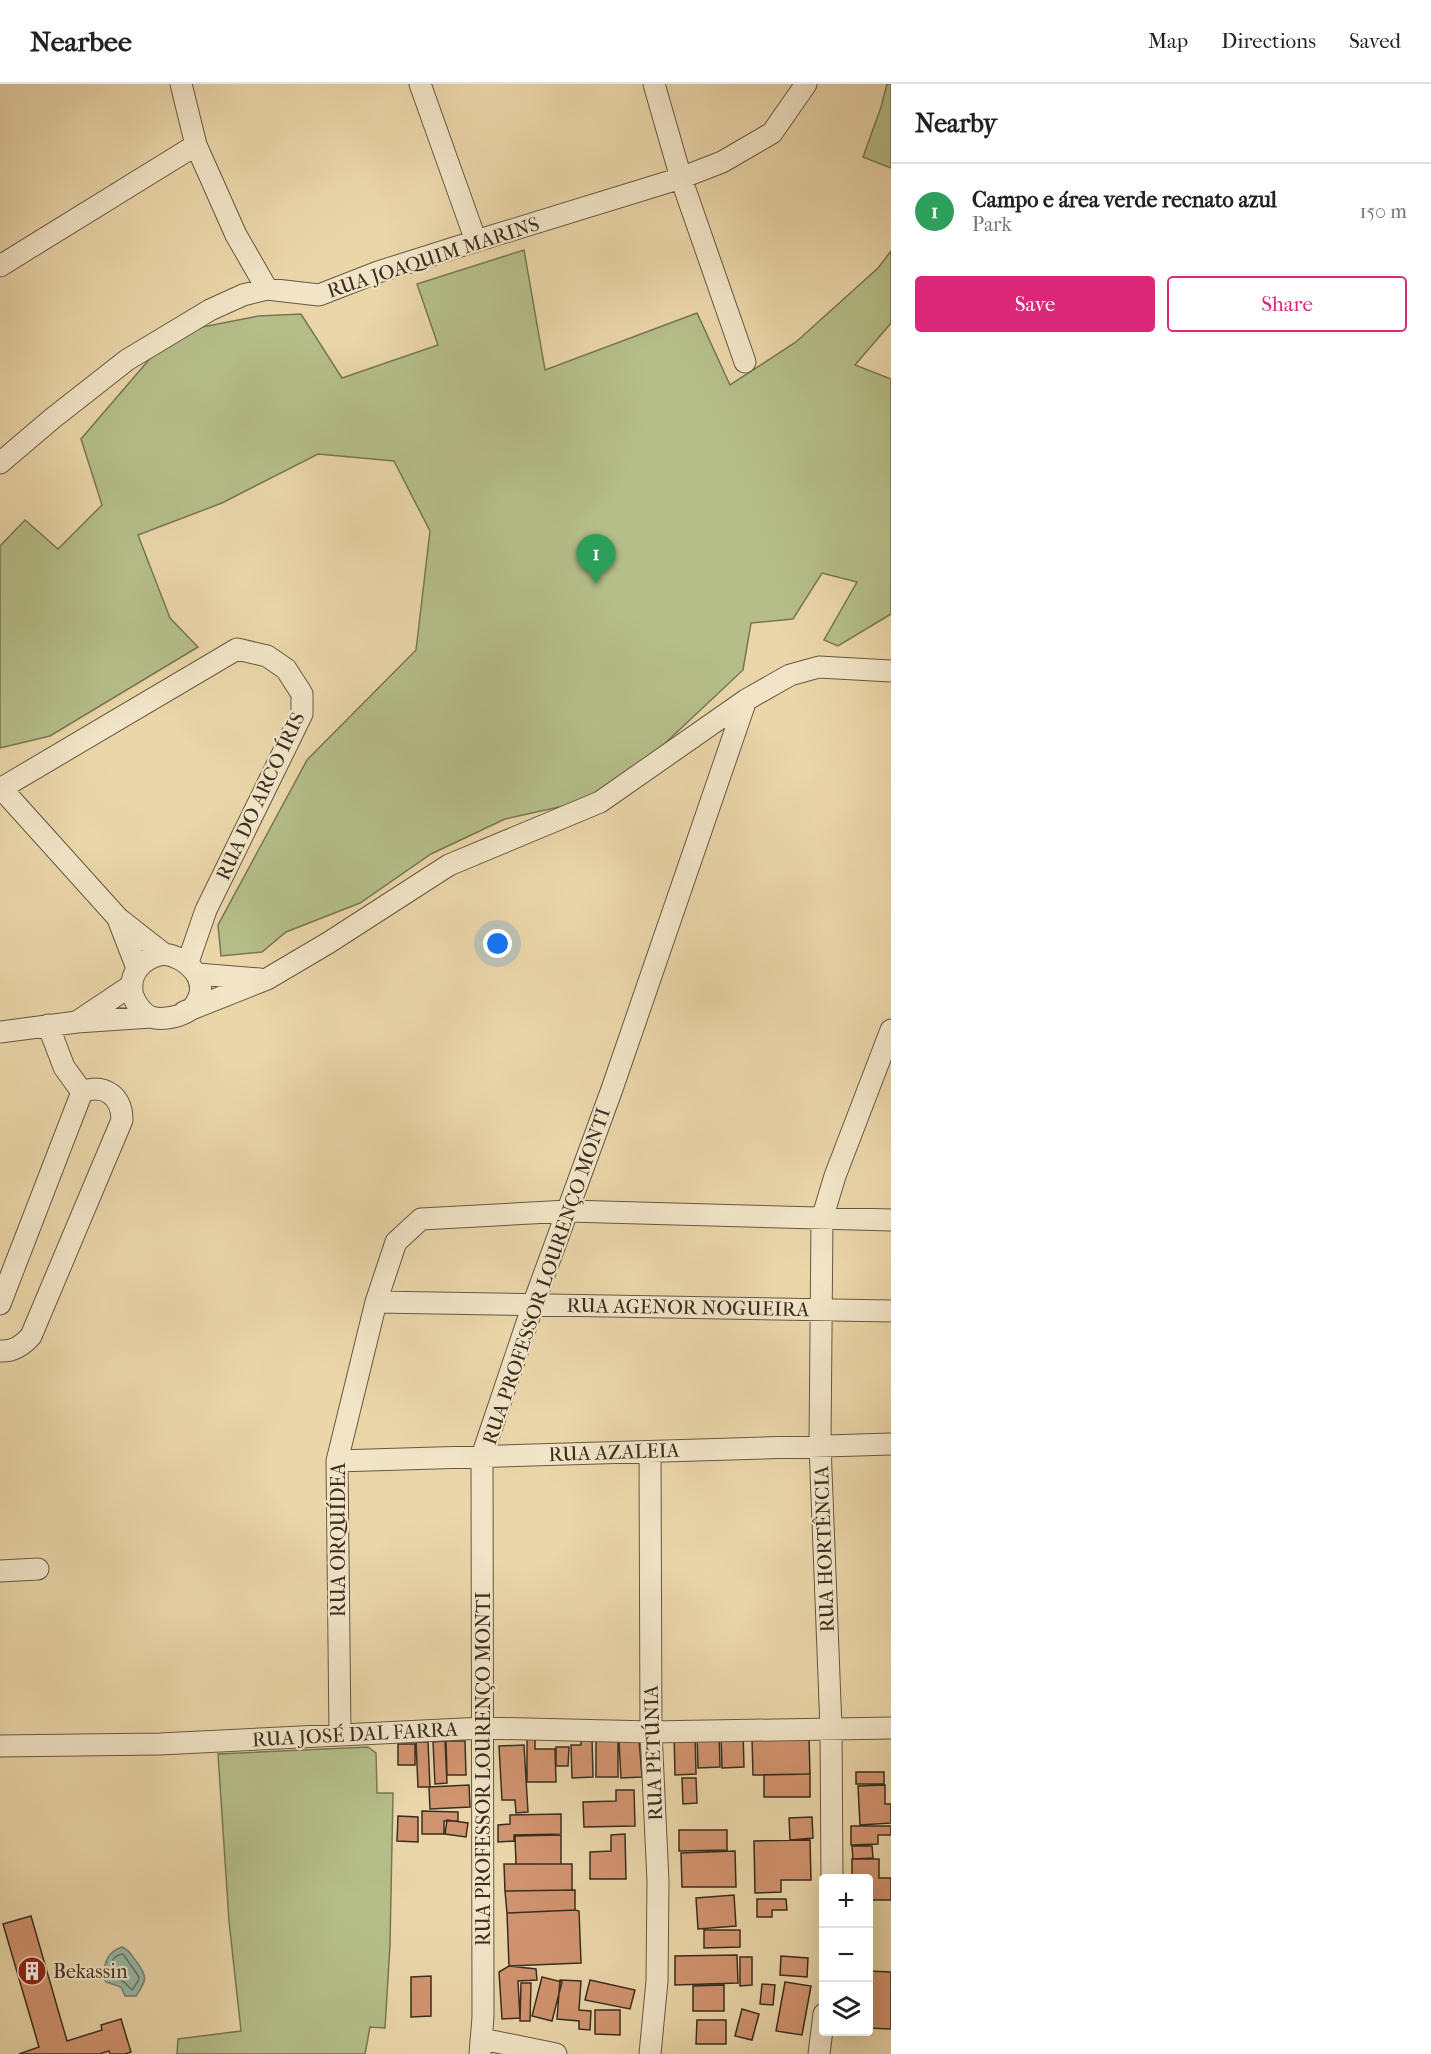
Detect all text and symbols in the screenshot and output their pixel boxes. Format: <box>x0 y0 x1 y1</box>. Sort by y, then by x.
text: Nearbee <box>30 25 132 58</box>
text: Map <box>1148 29 1188 53</box>
text: Directions <box>1221 29 1316 53</box>
text: Saved <box>1349 29 1401 53</box>
text: Nearby <box>915 108 997 139</box>
text: Campo e área verde recnato azul <box>972 187 1277 213</box>
text: 1 <box>931 200 938 223</box>
text: 150 m <box>1359 200 1407 223</box>
street label: RUA JOAQUIM MARINS <box>324 212 542 303</box>
text: Park <box>972 213 1012 236</box>
button: Save <box>915 276 1155 332</box>
button: Share <box>1167 276 1407 332</box>
pin: 1 <box>576 534 616 584</box>
street label: RUA DO ARCO ÍRIS <box>210 708 310 884</box>
your location <box>483 929 512 958</box>
street label: RUA PROFESSOR LOURENÇO MONTI <box>478 1105 616 1448</box>
street label: RUA AGENOR NOGUEIRA <box>566 1294 811 1321</box>
street label: RUA AZALEIA <box>548 1439 681 1466</box>
street label: RUA ORQUÍDEA <box>326 1462 350 1617</box>
street label: RUA HORTÊNCIA <box>809 1464 839 1633</box>
street label: RUA PROFESSOR LOURENÇO MONTI <box>472 1591 496 1946</box>
street label: RUA PETÚNIA <box>639 1684 667 1821</box>
street label: RUA JOSÉ DAL FARRA <box>252 1717 459 1751</box>
map controls <box>819 1874 873 2036</box>
button: + <box>819 1874 873 1928</box>
button: − <box>819 1928 873 1982</box>
building icon: Bekassin <box>16 1955 48 1987</box>
place label: Bekassin <box>53 1960 128 1983</box>
button: layers <box>819 1982 873 2036</box>

